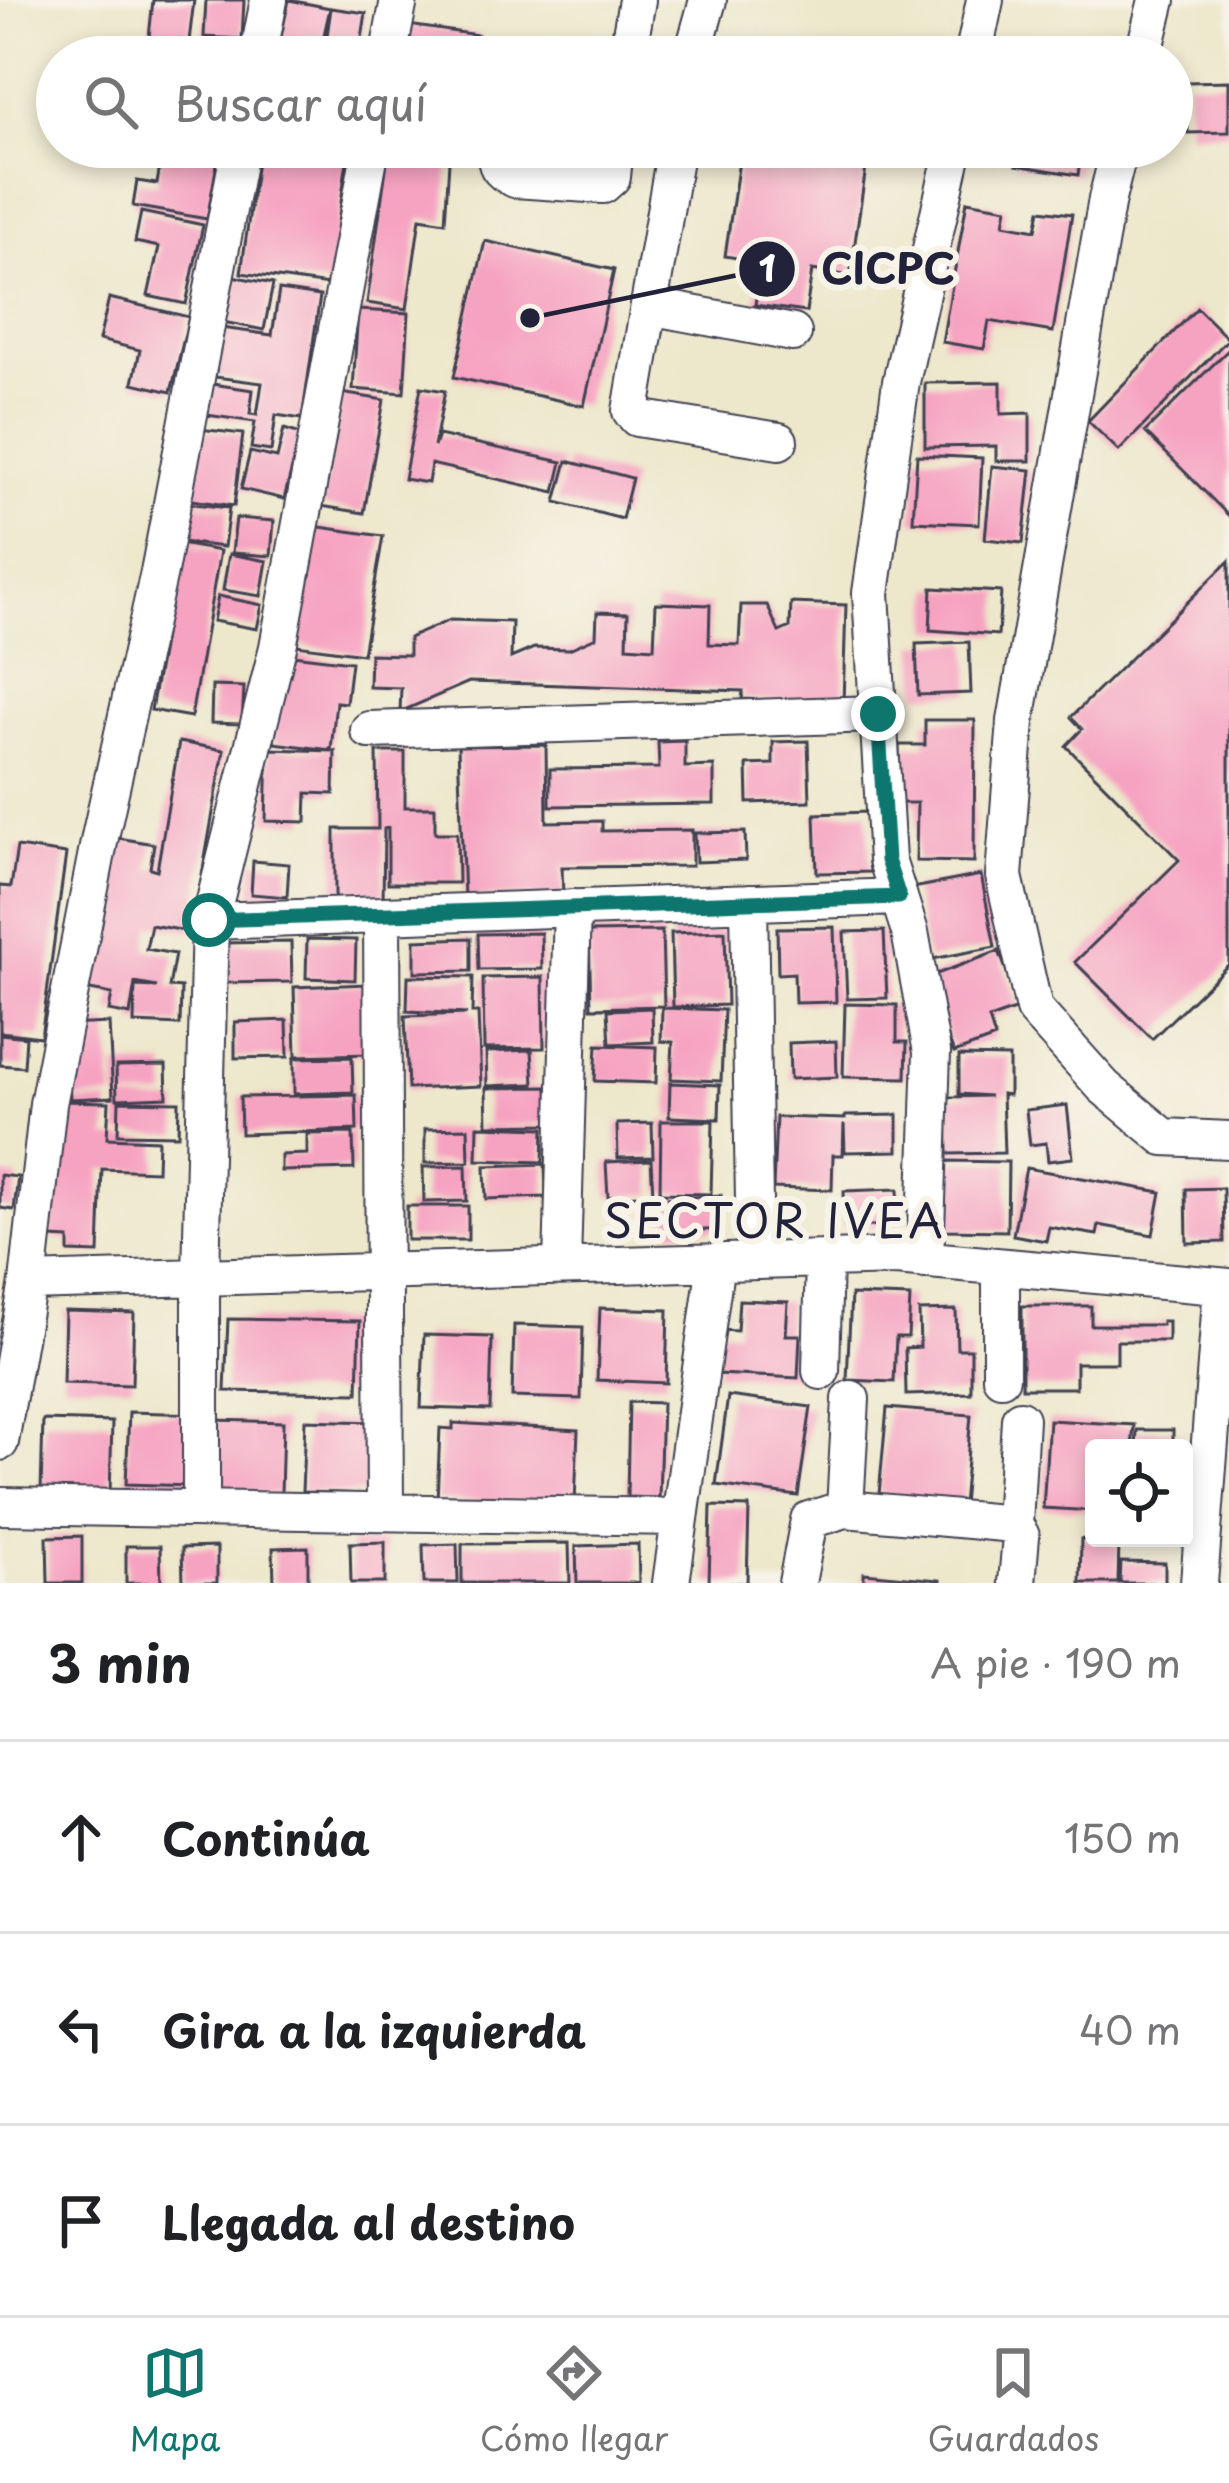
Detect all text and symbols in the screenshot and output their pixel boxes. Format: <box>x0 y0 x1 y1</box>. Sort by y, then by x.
search box <box>36 36 1193 168</box>
text: Buscar aquí <box>174 68 427 136</box>
icon: search <box>78 69 144 135</box>
callout: CICPC <box>737 230 979 308</box>
text: CICPC <box>821 235 955 298</box>
text: 1 <box>758 240 776 294</box>
route end <box>851 687 905 741</box>
route start <box>182 893 236 947</box>
district label: SECTOR IVEA <box>604 1185 946 1253</box>
map controls <box>1085 1439 1193 1547</box>
button: locate <box>1085 1439 1193 1547</box>
text: 3 min <box>48 1623 192 1700</box>
text: A pie · 190 m <box>930 1632 1181 1691</box>
text: Continúa <box>162 1803 370 1871</box>
icon: ahead <box>48 1804 114 1870</box>
text: 150 m <box>1064 1807 1181 1866</box>
text: Gira a la izquierda <box>162 1995 586 2063</box>
icon: left <box>48 1996 114 2062</box>
text: 40 m <box>1079 1999 1181 2058</box>
text: Llegada al destino <box>162 2187 575 2255</box>
icon: arrive <box>48 2188 114 2254</box>
tab: Mapa <box>130 2340 220 2462</box>
tab: Cómo llegar <box>480 2340 668 2462</box>
tab: Guardados <box>928 2340 1099 2462</box>

